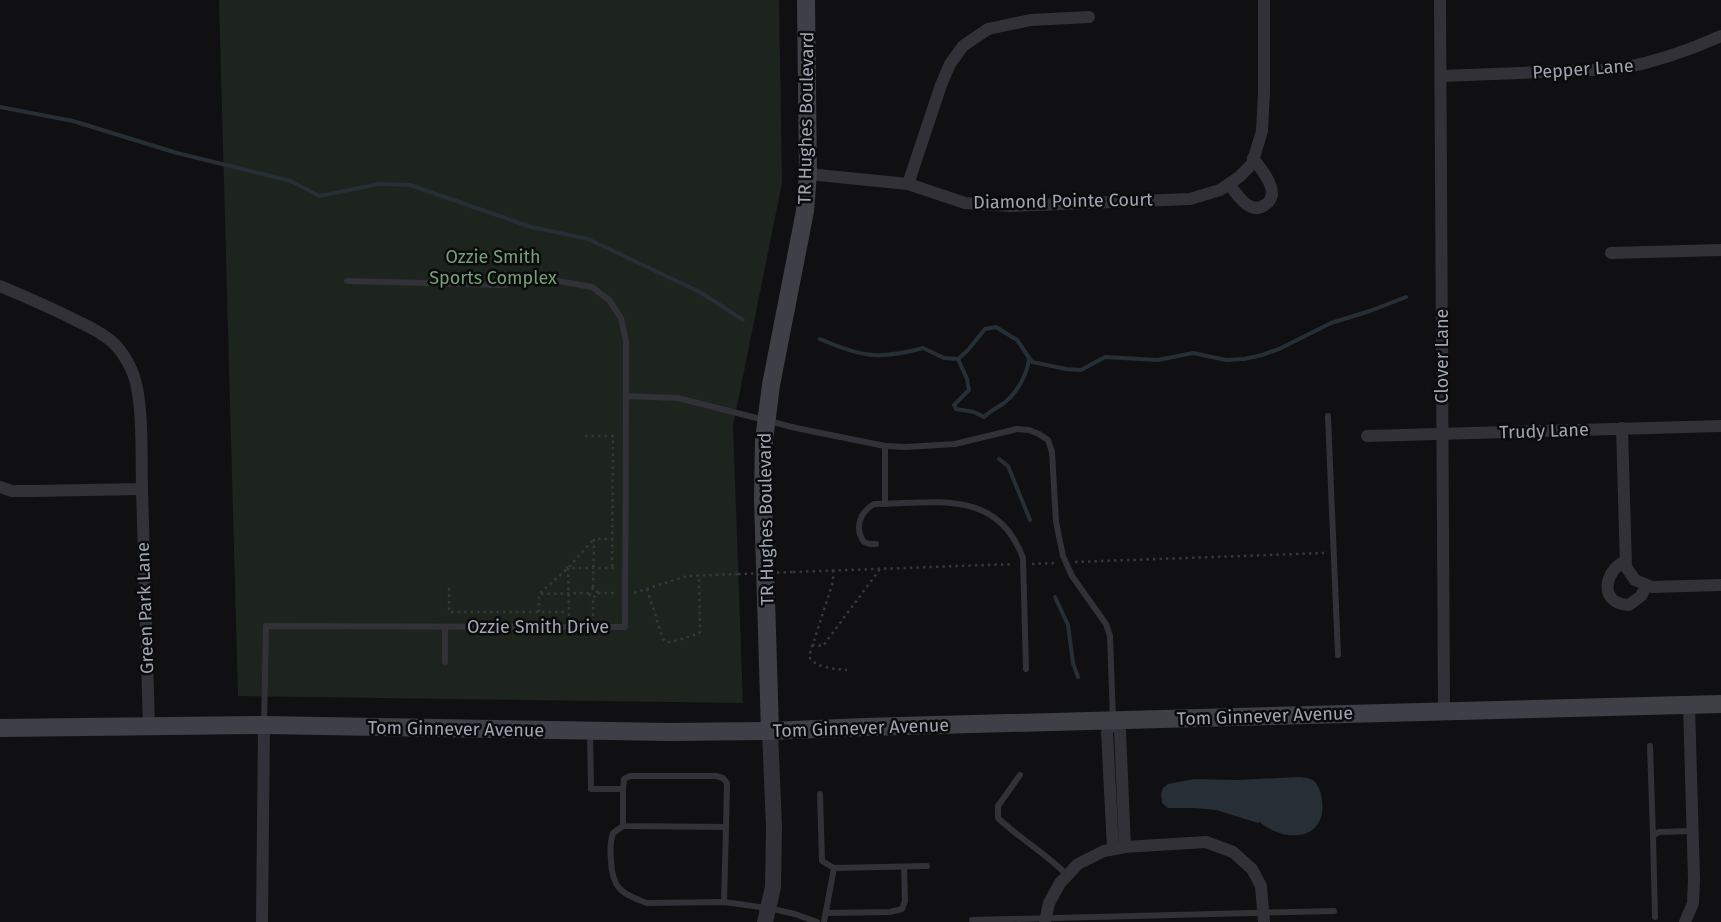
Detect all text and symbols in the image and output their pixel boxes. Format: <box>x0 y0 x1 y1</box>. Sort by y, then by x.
street label: TR Hughes Boulevard <box>793 31 819 205</box>
street label: Pepper Lane <box>1532 54 1634 84</box>
street label: Diamond Pointe Court <box>973 188 1153 214</box>
park label: Ozzie Smith Sports Complex <box>429 246 557 289</box>
street label: Clover Lane <box>1431 309 1453 403</box>
street label: Trudy Lane <box>1499 418 1589 444</box>
street label: TR Hughes Boulevard <box>753 432 779 606</box>
street label: Green Park Lane <box>132 542 158 674</box>
street label: Ozzie Smith Drive <box>467 616 609 638</box>
street label: Tom Ginnever Avenue <box>1176 702 1354 730</box>
street label: Tom Ginnever Avenue <box>772 714 950 742</box>
street label: Tom Ginnever Avenue <box>368 716 544 742</box>

